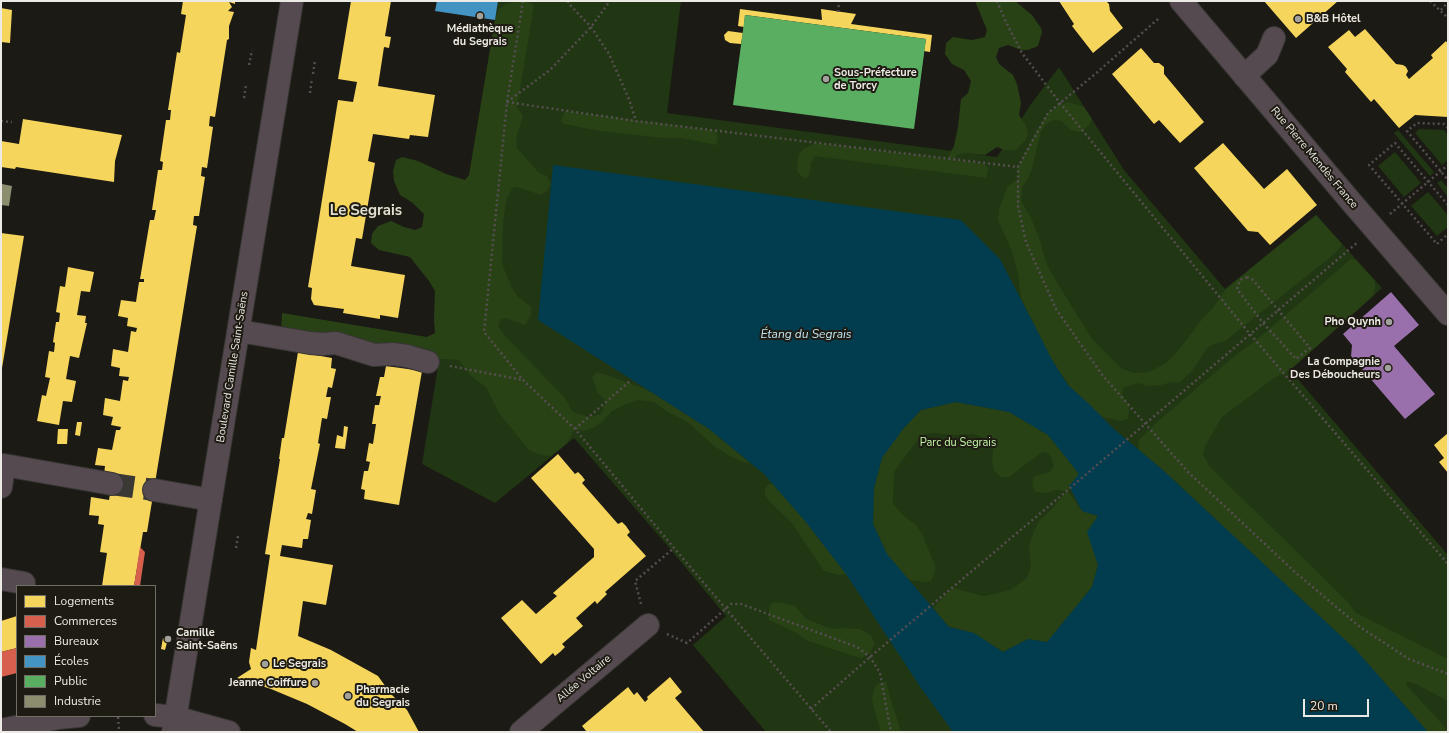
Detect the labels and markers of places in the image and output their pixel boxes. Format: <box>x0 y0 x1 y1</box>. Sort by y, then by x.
marker: Médiathèque du Segrais <box>475 11 485 21</box>
place label: B&B Hôtel <box>1306 12 1361 26</box>
marker: B&B Hôtel <box>1293 14 1303 24</box>
place label: Médiathèque du Segrais <box>447 22 513 48</box>
place label: Sous-Préfecture de Torcy <box>834 66 917 92</box>
marker: Sous-Préfecture de Torcy <box>821 74 831 84</box>
place label: Pho Quynh <box>1324 315 1381 329</box>
marker: Pho Quynh <box>1384 317 1394 327</box>
place label: La Compagnie Des Déboucheurs <box>1290 355 1380 381</box>
marker: La Compagnie Des Déboucheurs <box>1383 363 1393 373</box>
place label: Camille Saint-Saëns <box>176 626 238 652</box>
marker: Camille Saint-Saëns <box>163 634 173 644</box>
place label: Le Segrais <box>273 657 326 671</box>
marker: Le Segrais <box>260 659 270 669</box>
place label: Jeanne Coiffure <box>229 676 307 690</box>
marker: Jeanne Coiffure <box>310 678 320 688</box>
place label: Pharmacie du Segrais <box>356 683 410 709</box>
marker: Pharmacie du Segrais <box>343 691 353 701</box>

